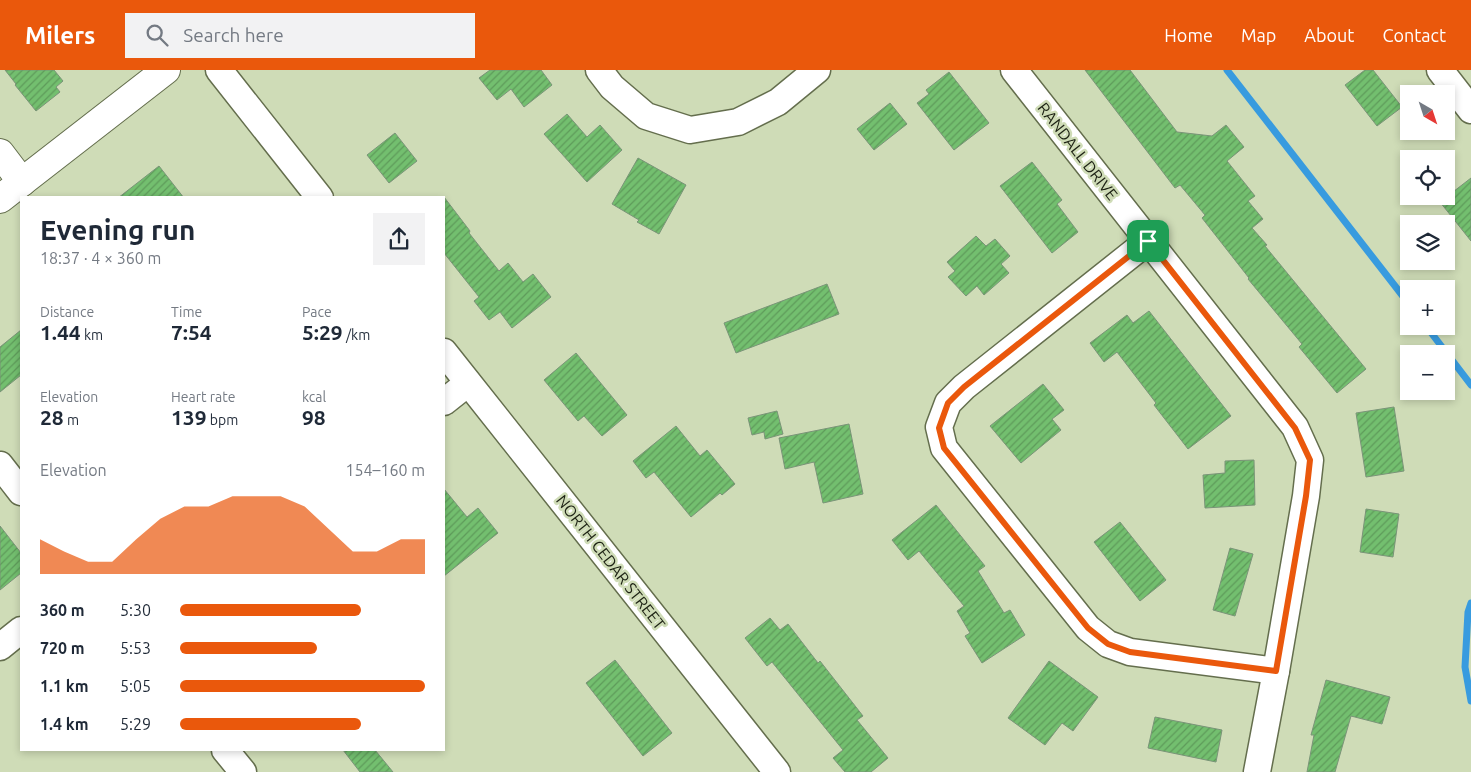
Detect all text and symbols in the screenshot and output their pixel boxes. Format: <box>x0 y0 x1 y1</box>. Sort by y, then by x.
search box <box>125 13 475 58</box>
icon: search <box>143 21 171 49</box>
text: Milers <box>25 22 95 49</box>
text: Search here <box>183 24 284 46</box>
text: Home <box>1164 25 1213 45</box>
text: Map <box>1241 25 1276 45</box>
text: About <box>1304 25 1354 45</box>
text: Contact <box>1382 25 1446 45</box>
north arrow <box>1400 85 1455 140</box>
map controls <box>1400 85 1455 400</box>
street label: RANDALL DRIVE <box>1035 99 1122 203</box>
button: locate <box>1400 150 1455 205</box>
button: share <box>373 213 425 265</box>
text: Evening run <box>40 214 195 245</box>
button: layers <box>1400 215 1455 270</box>
pin <box>1127 220 1169 262</box>
icon: arrive <box>1134 227 1162 255</box>
text: 18:37 · 4 × 360 m <box>40 249 161 267</box>
button: + <box>1400 280 1455 335</box>
text: Distance <box>40 304 94 320</box>
text: Time <box>171 304 202 320</box>
text: Pace <box>302 304 332 320</box>
text: 1.44 <box>40 320 81 344</box>
text: 7:54 <box>171 320 212 344</box>
text: 5:29 <box>302 320 343 344</box>
text: km <box>81 327 103 343</box>
text: /km <box>343 327 370 343</box>
button: − <box>1400 345 1455 400</box>
text: Elevation <box>40 389 98 405</box>
text: Heart rate <box>171 389 235 405</box>
text: kcal <box>302 389 326 405</box>
text: 28 <box>40 405 64 429</box>
text: 139 <box>171 405 207 429</box>
text: 98 <box>302 405 326 429</box>
text: m <box>64 412 79 428</box>
text: bpm <box>207 412 238 428</box>
text: Elevation <box>40 461 107 479</box>
text: 154–160 m <box>345 461 425 479</box>
street label: NORTH CEDAR STREET <box>553 491 669 633</box>
text: 360 m <box>40 601 85 619</box>
text: 5:30 <box>120 601 151 619</box>
text: 720 m <box>40 639 85 657</box>
text: 5:53 <box>120 639 151 657</box>
text: 1.1 km <box>40 677 89 695</box>
text: 5:05 <box>120 677 151 695</box>
text: 1.4 km <box>40 715 89 733</box>
text: 5:29 <box>120 715 151 733</box>

